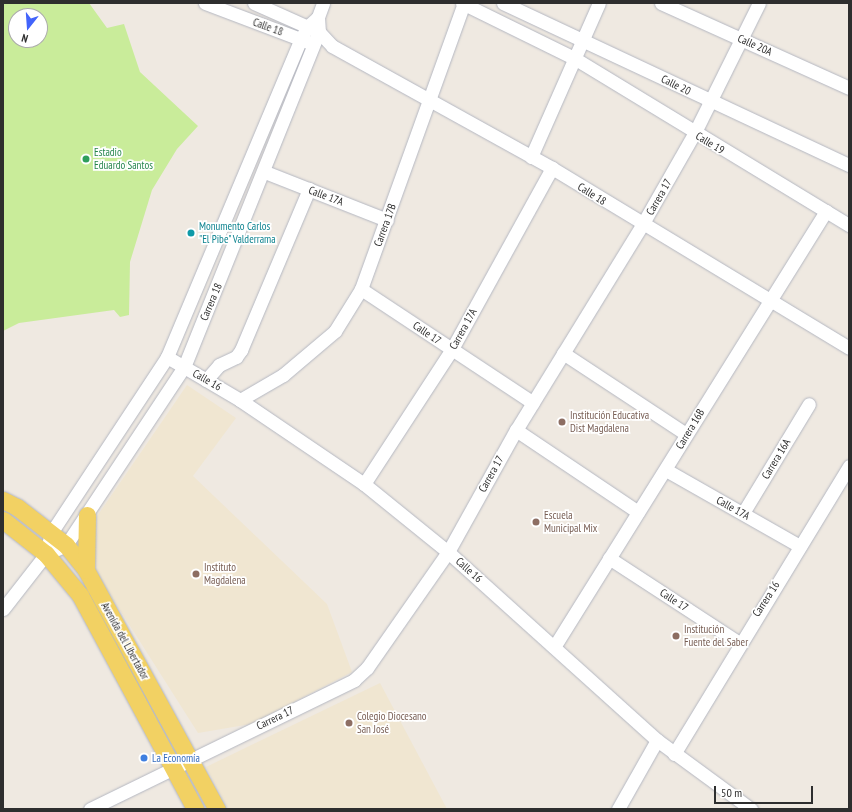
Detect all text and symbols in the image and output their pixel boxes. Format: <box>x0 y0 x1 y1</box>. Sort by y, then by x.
north arrow <box>8 8 48 48</box>
street label: Calle 18 <box>251 15 285 39</box>
text: N <box>20 31 30 46</box>
street label: Calle 20A <box>736 32 774 58</box>
street label: Calle 20 <box>659 72 693 98</box>
street label: Calle 19 <box>693 129 727 157</box>
place label: Estadio Eduardo Santos <box>94 146 153 172</box>
marker: Estadio Eduardo Santos <box>81 154 91 164</box>
street label: Carrera 17 <box>643 177 675 217</box>
street label: Calle 18 <box>575 180 609 208</box>
street label: Calle 17A <box>307 183 345 209</box>
street label: Carrera 17B <box>371 202 399 248</box>
place label: Monumento Carlos "El Pibe" Valderrama <box>199 220 277 246</box>
marker: Monumento Carlos "El Pibe" Valderrama <box>186 228 196 238</box>
street label: Carrera 18 <box>197 281 225 323</box>
street label: Carrera 17A <box>446 306 480 352</box>
street label: Calle 17 <box>410 319 444 347</box>
street label: Calle 16 <box>190 366 224 394</box>
street label: Carrera 16B <box>673 406 707 452</box>
place label: Institución Educativa Dist Magdalena <box>570 409 649 435</box>
marker: Institución Educativa Dist Magdalena <box>557 417 567 427</box>
street label: Carrera 16A <box>759 436 793 482</box>
street label: Carrera 17 <box>476 454 506 494</box>
street label: Calle 17A <box>714 493 752 523</box>
place label: Escuela Municipal Mix <box>544 509 597 535</box>
marker: Escuela Municipal Mix <box>531 517 541 527</box>
street label: Calle 16 <box>453 555 485 585</box>
place label: Instituto Magdalena <box>204 561 246 587</box>
marker: Instituto Magdalena <box>191 569 201 579</box>
street label: Carrera 16 <box>750 579 782 619</box>
street label: Calle 17 <box>657 586 691 614</box>
street label: Avenida del Libertador <box>98 600 152 682</box>
place label: Institución Fuente del Saber <box>684 623 748 649</box>
marker: Institución Fuente del Saber <box>671 631 681 641</box>
street label: Carrera 17 <box>254 703 296 733</box>
place label: Colegio Diocesano San José <box>357 710 427 736</box>
marker: Colegio Diocesano San José <box>344 718 354 728</box>
place label: La Economía <box>152 751 200 765</box>
marker: La Economía <box>139 753 149 763</box>
scale bar <box>716 778 815 804</box>
text: 50 m <box>721 785 742 800</box>

